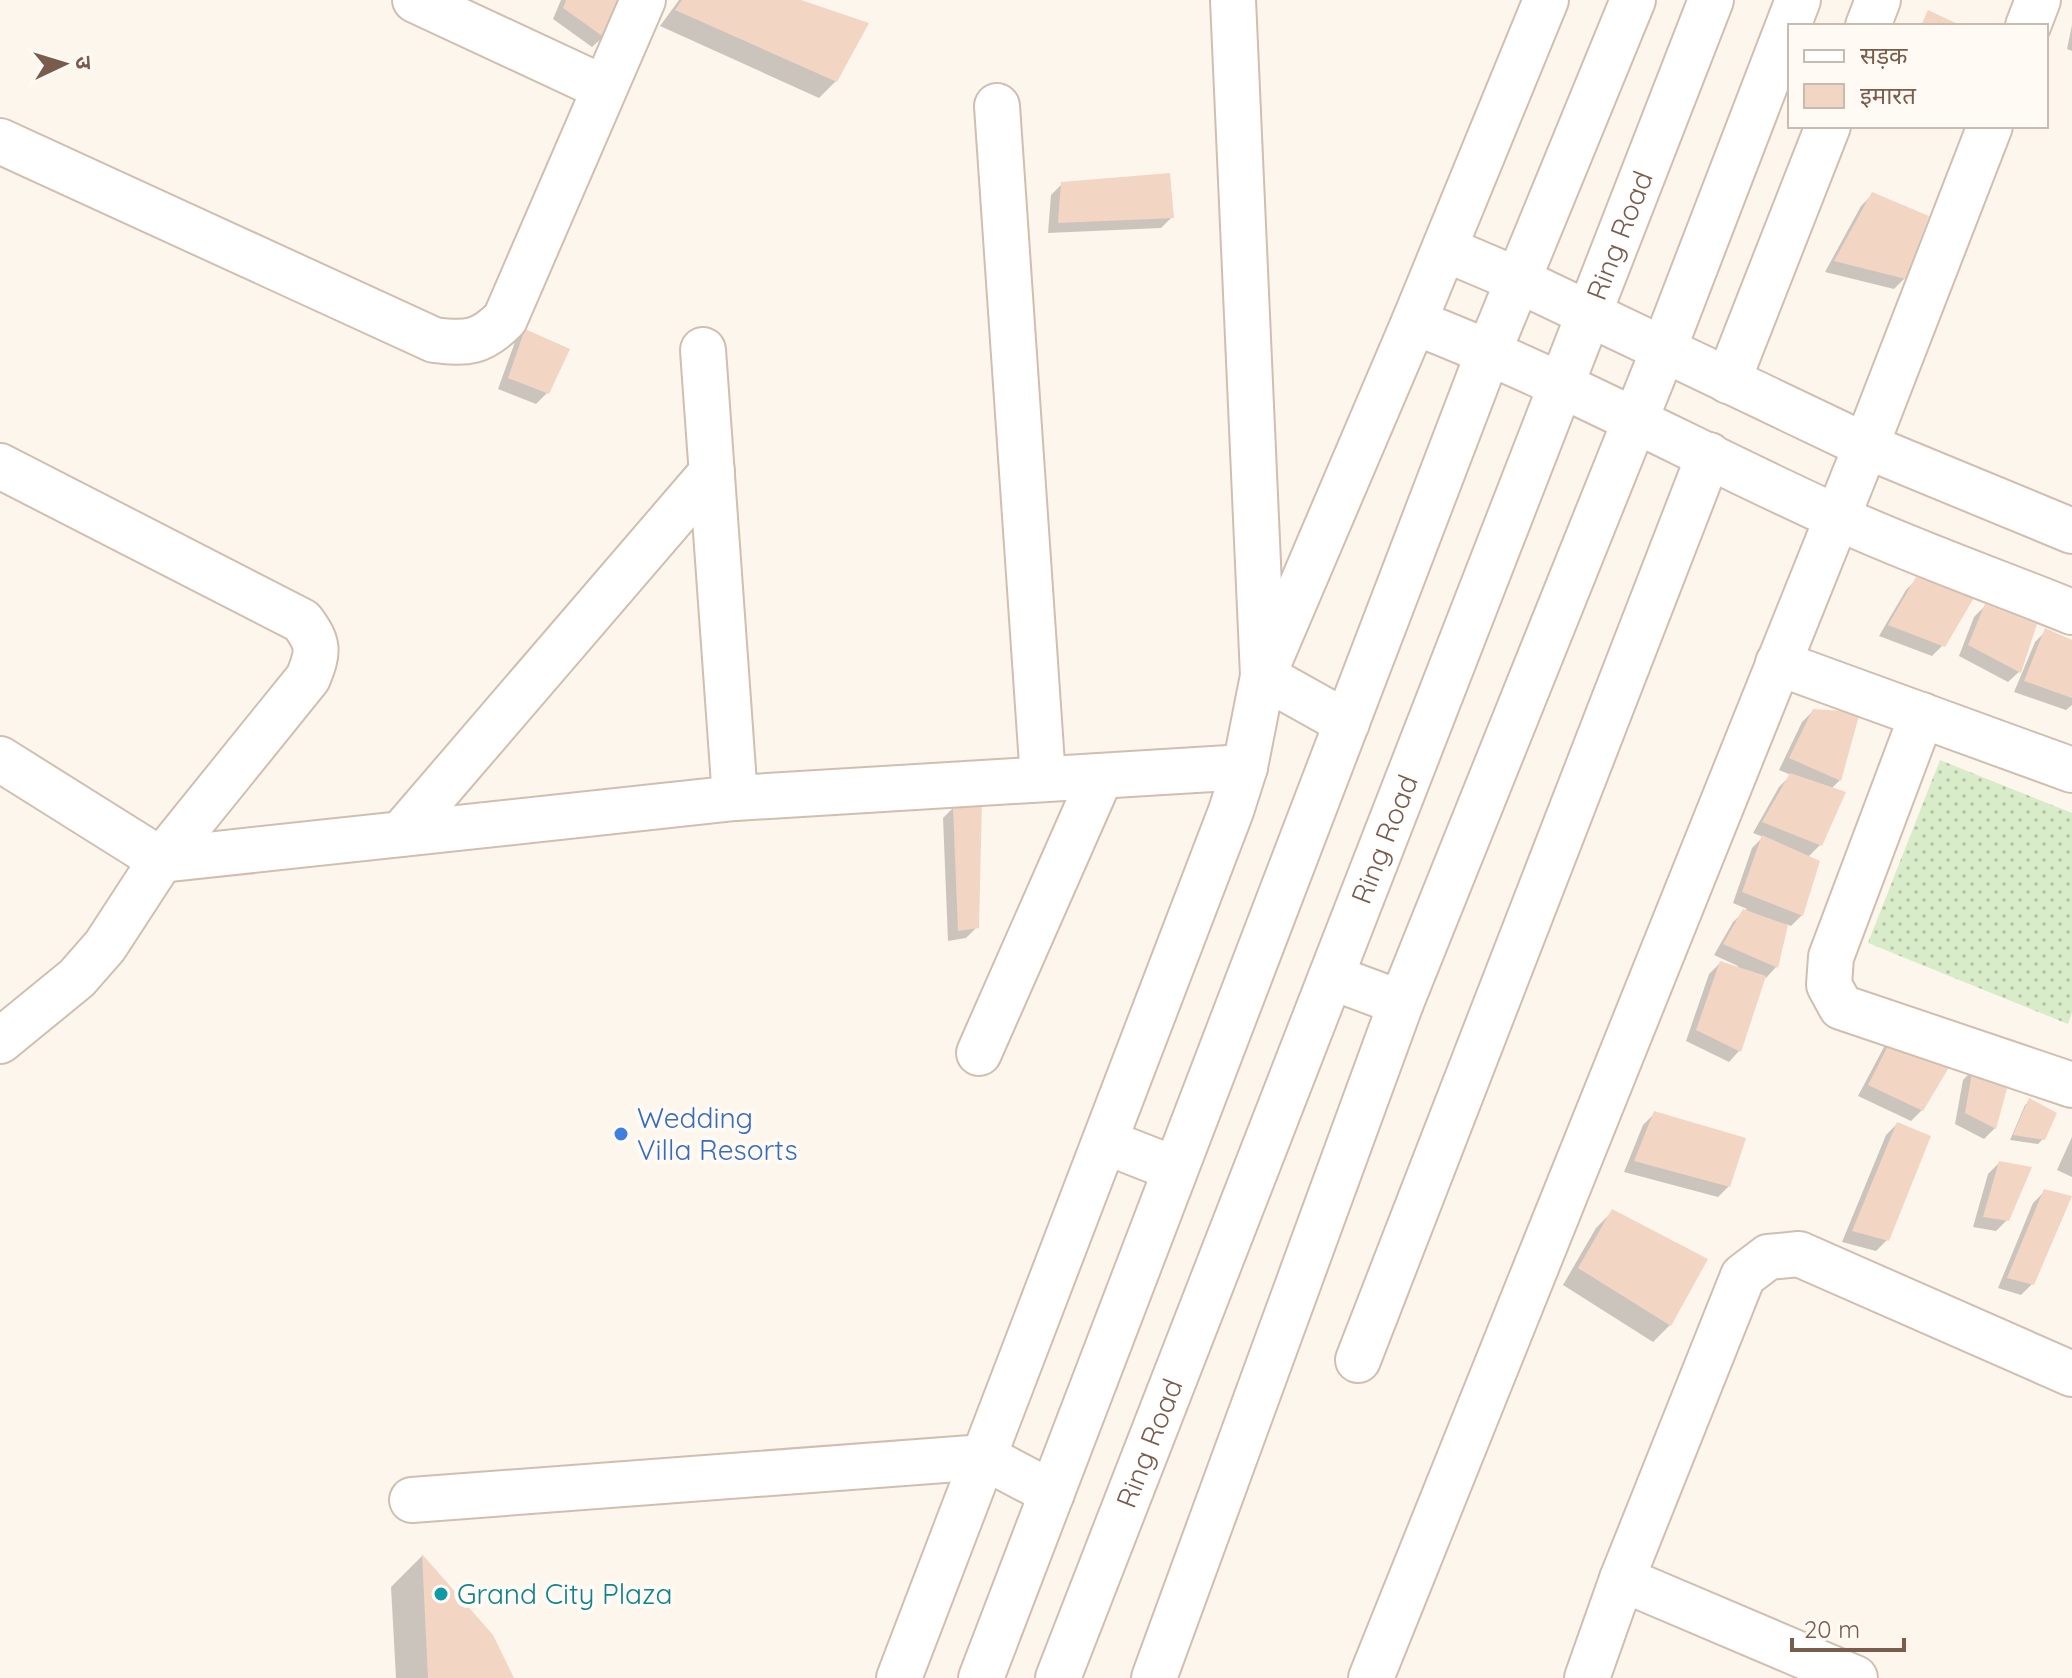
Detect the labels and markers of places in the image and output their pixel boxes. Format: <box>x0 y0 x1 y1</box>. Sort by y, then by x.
place label: Wedding Villa Resorts <box>637 1100 798 1167</box>
marker: Wedding Villa Resorts <box>612 1125 630 1143</box>
place label: Grand City Plaza <box>457 1576 672 1611</box>
marker: Grand City Plaza <box>432 1585 450 1603</box>

